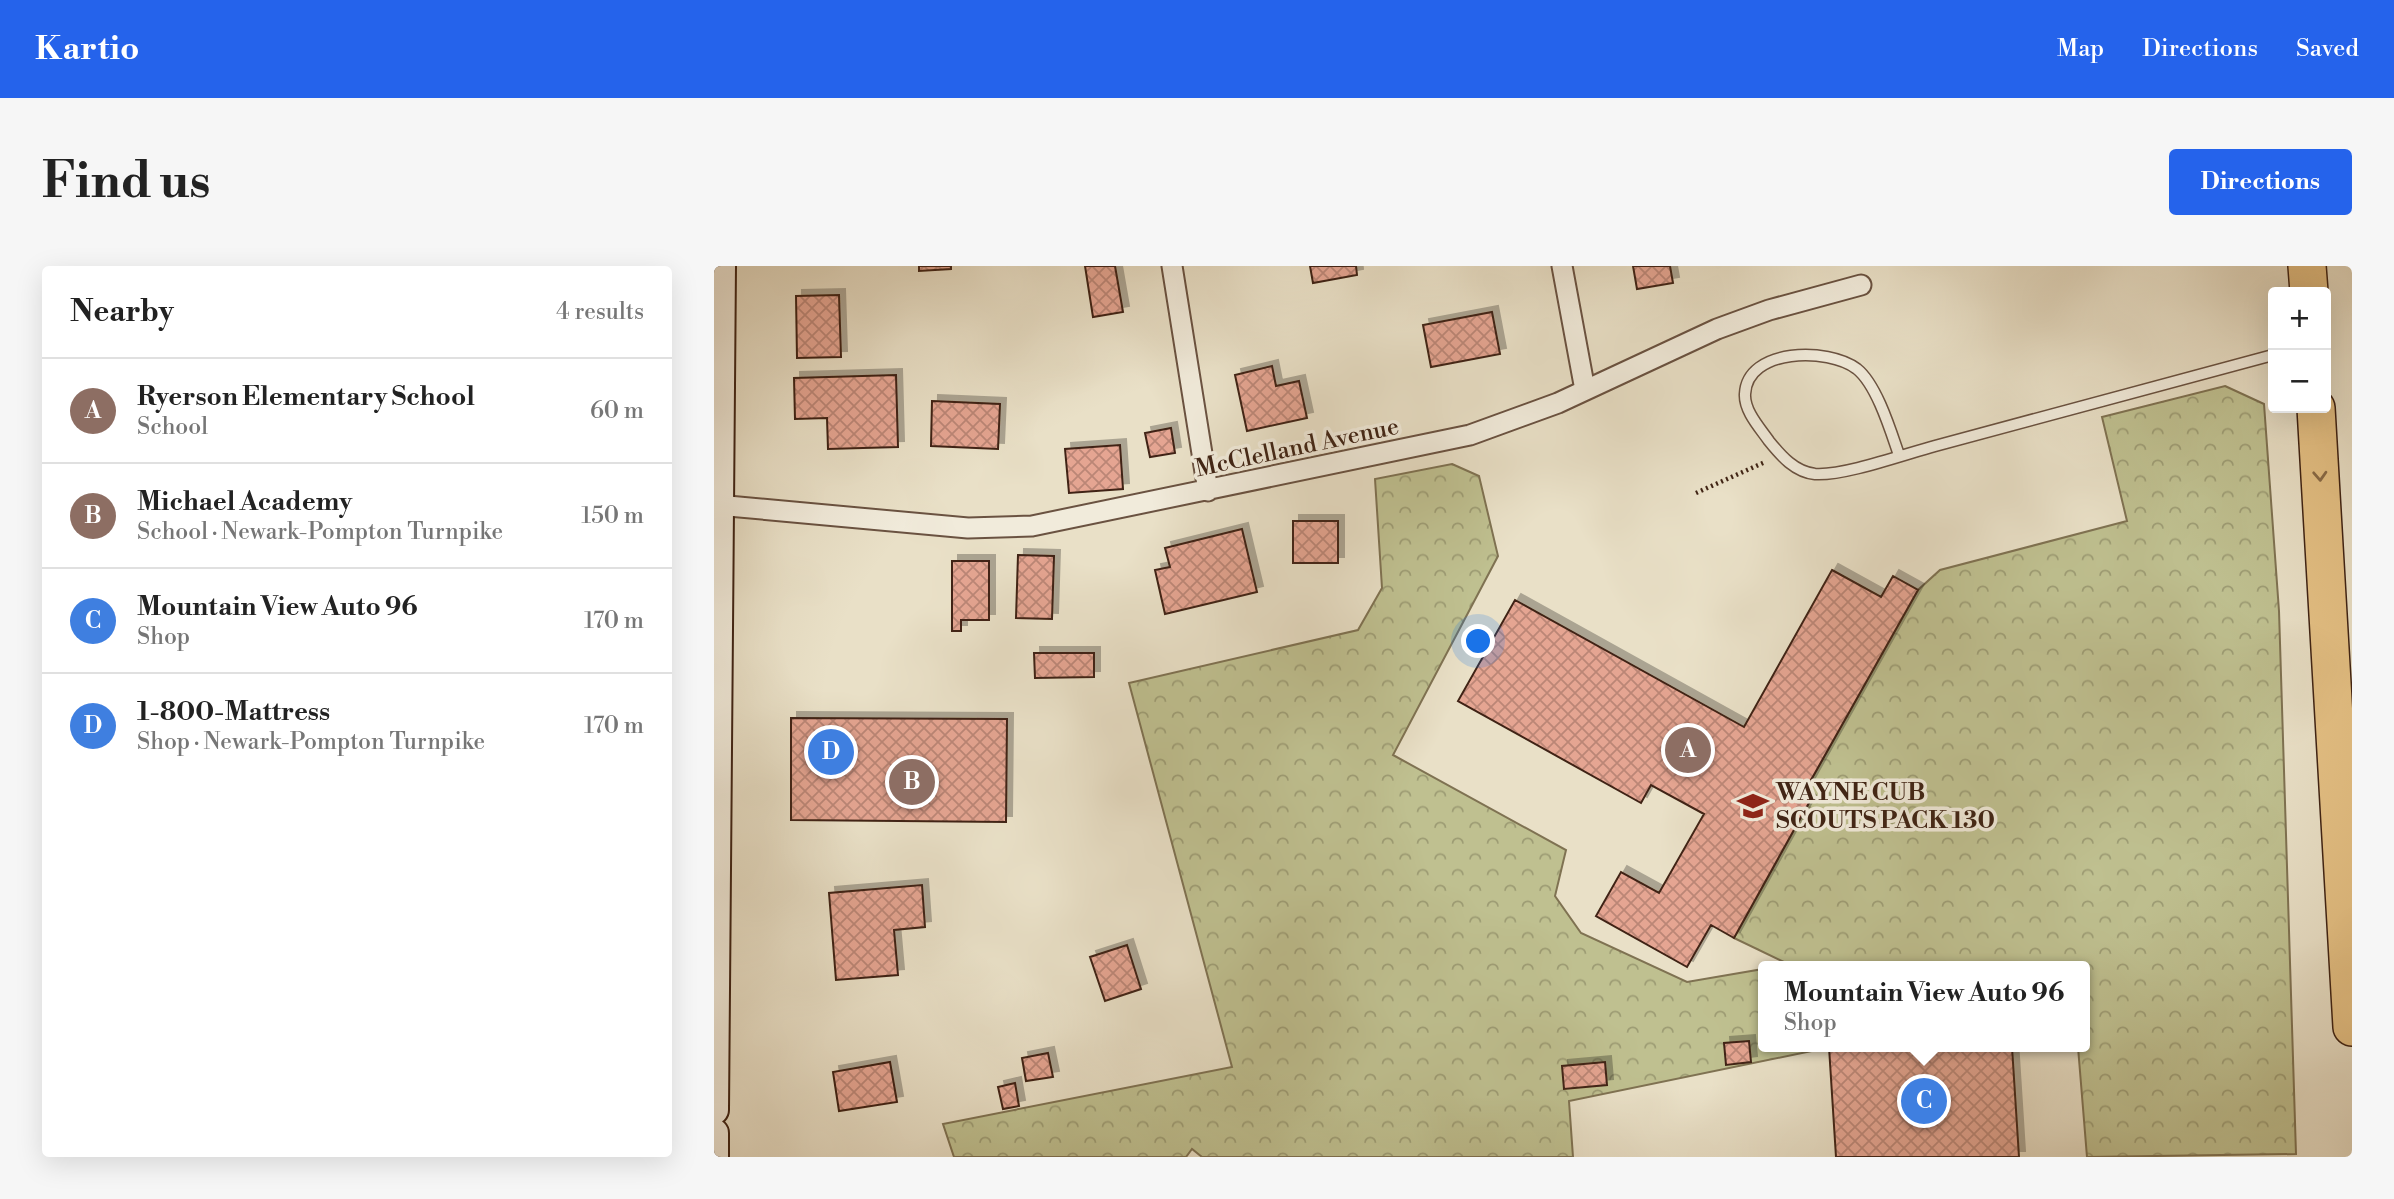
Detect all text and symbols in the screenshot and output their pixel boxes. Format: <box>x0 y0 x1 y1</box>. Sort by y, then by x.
text: Kartio <box>35 29 139 70</box>
text: Map <box>2057 34 2104 64</box>
text: Directions <box>2142 34 2258 64</box>
text: Saved <box>2296 34 2359 64</box>
button: Directions <box>2169 149 2352 215</box>
text: Find us <box>42 152 211 213</box>
map controls <box>2268 287 2331 413</box>
button: + <box>2268 287 2331 350</box>
text: Nearby <box>70 293 174 331</box>
text: 4 results <box>556 298 644 326</box>
button: − <box>2268 350 2331 413</box>
text: Ryerson Elementary School <box>137 381 475 413</box>
text: A <box>85 397 101 425</box>
text: 60 m <box>590 397 644 425</box>
street label: McClelland Avenue <box>1193 412 1402 484</box>
text: School <box>137 413 208 441</box>
one-way arrow <box>2312 471 2327 482</box>
text: Michael Academy <box>137 486 352 518</box>
text: B <box>84 502 102 530</box>
text: 150 m <box>581 502 644 530</box>
text: School · Newark-Pompton Turnpike <box>137 518 503 546</box>
text: Mountain View Auto 96 <box>137 591 418 623</box>
text: C <box>85 607 101 635</box>
text: 170 m <box>584 607 644 635</box>
text: Shop <box>137 623 190 651</box>
your location <box>1461 624 1495 658</box>
text: 1-800-Mattress <box>137 696 330 728</box>
text: D <box>84 712 102 740</box>
text: 170 m <box>584 712 644 740</box>
pin: A <box>1665 724 1711 776</box>
pin: D <box>808 726 854 778</box>
text: Shop · Newark-Pompton Turnpike <box>137 728 485 756</box>
pin: B <box>889 756 935 808</box>
place label: WAYNE CUB SCOUTS PACK 130 <box>1775 778 1995 836</box>
school or university icon: WAYNE CUB SCOUTS PACK 130 <box>1736 789 1770 823</box>
popup <box>1758 961 2090 1052</box>
text: Mountain View Auto 96 <box>1784 977 2064 1009</box>
text: Shop <box>1784 1009 1837 1037</box>
pin: C <box>1901 1075 1947 1127</box>

